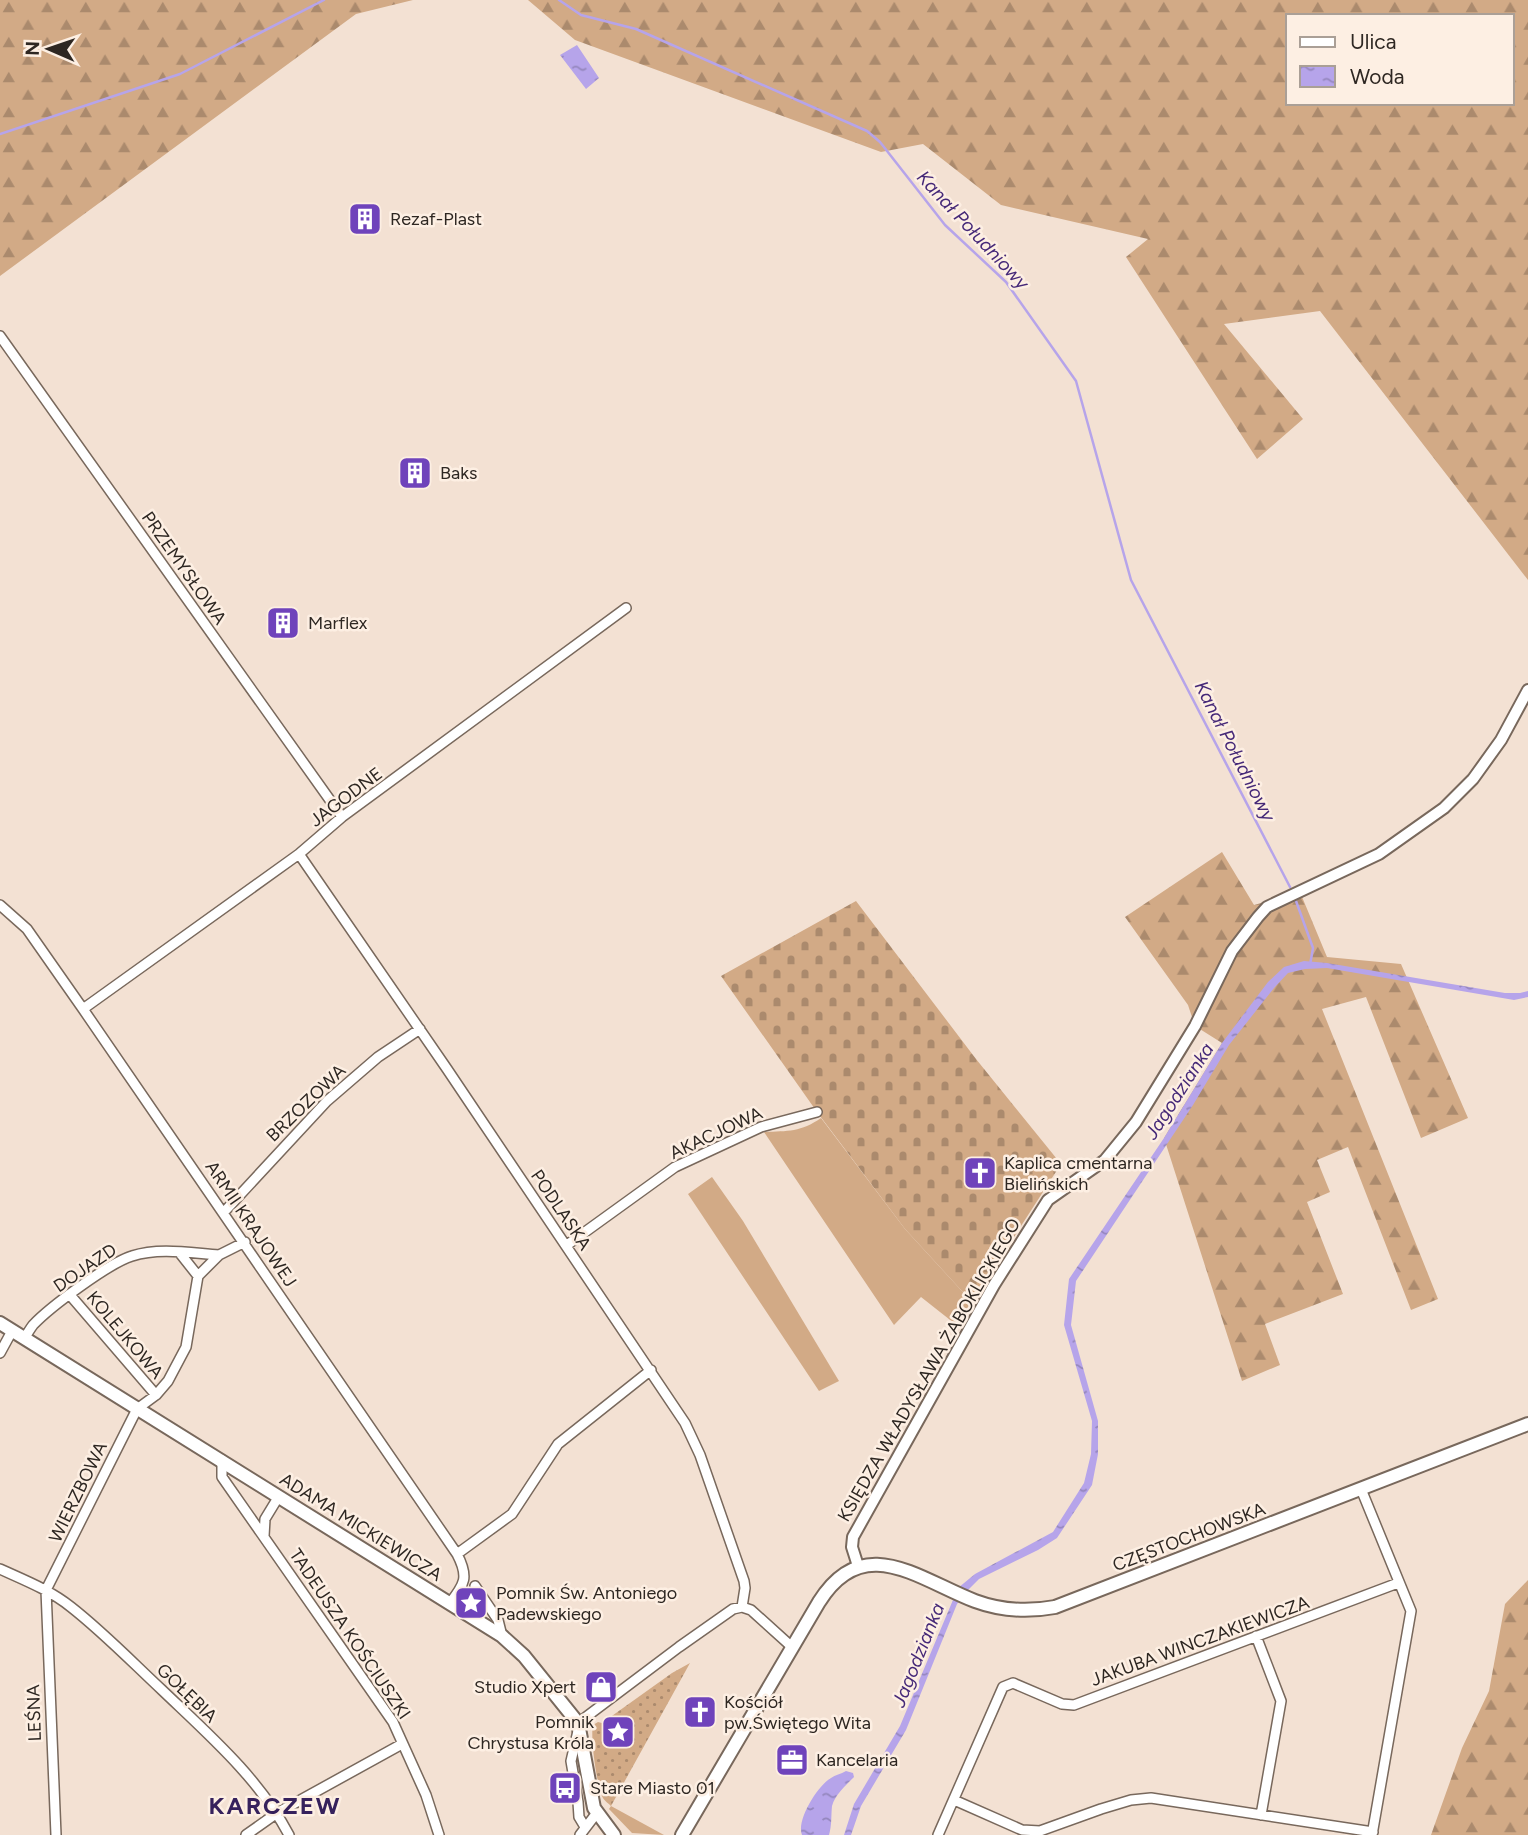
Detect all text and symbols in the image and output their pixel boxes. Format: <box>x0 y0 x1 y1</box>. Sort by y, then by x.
north arrow <box>14 14 84 84</box>
legend <box>1286 14 1514 105</box>
text: Ulica <box>1350 29 1396 54</box>
text: N <box>21 41 44 56</box>
text: Woda <box>1350 64 1405 89</box>
water label: Kanał Południowy <box>912 166 1035 295</box>
building icon: Rezaf-Plast <box>346 200 384 238</box>
place label: Rezaf-Plast <box>390 208 482 230</box>
building icon: Baks <box>396 454 434 492</box>
place label: Baks <box>440 462 477 484</box>
street label: PRZEMYSŁOWA <box>137 507 231 629</box>
building icon: Marflex <box>264 604 302 642</box>
place label: Marflex <box>308 612 368 634</box>
water label: Kanał Południowy <box>1190 677 1281 826</box>
street label: JAGODNE <box>305 762 387 832</box>
water label: Jagodzianka <box>1139 1039 1219 1144</box>
street label: BRZOZOWA <box>262 1060 350 1146</box>
street label: AKACJOWA <box>666 1102 766 1164</box>
place label: Kaplica cmentarna Bielińskich <box>1004 1152 1152 1195</box>
church icon: Kaplica cmentarna Bielińskich <box>961 1154 999 1192</box>
street label: ARMII KRAJOWEJ <box>201 1157 301 1291</box>
street label: PODLASKA <box>526 1165 596 1255</box>
street label: KSIĘDZA WŁADYSŁAWA ŻABOKLICKIEGO <box>833 1214 1025 1525</box>
street label: DOJAZD <box>49 1239 121 1297</box>
street label: KOLEJKOWA <box>82 1287 168 1383</box>
street label: WIERZBOWA <box>44 1438 112 1546</box>
street label: ADAMA MICKIEWICZA <box>276 1468 446 1586</box>
street label: CZĘSTOCHOWSKA <box>1109 1498 1269 1576</box>
street label: TADEUSZA KOŚCIUSZKI <box>285 1545 415 1723</box>
place label: Pomnik Św. Antoniego Padewskiego <box>496 1582 677 1625</box>
place icon: Pomnik Św. Antoniego Padewskiego <box>452 1584 490 1622</box>
street label: JAKUBA WINCZAKIEWICZA <box>1088 1591 1312 1691</box>
water label: Jagodzianka <box>886 1600 949 1711</box>
street label: GOŁĘBIA <box>152 1659 222 1727</box>
shop icon: Studio Xpert <box>582 1668 620 1706</box>
place label: Studio Xpert <box>474 1676 576 1698</box>
street label: LEŚNA <box>22 1684 46 1742</box>
place label: Kościół pw.Świętego Wita <box>724 1691 871 1734</box>
church icon: Kościół pw.Świętego Wita <box>681 1693 719 1731</box>
place label: Pomnik Chrystusa Króla <box>468 1711 594 1754</box>
place icon: Pomnik Chrystusa Króla <box>599 1713 637 1751</box>
office icon: Kancelaria <box>773 1741 811 1779</box>
place label: Kancelaria <box>816 1749 898 1771</box>
bus stop icon: Stare Miasto 01 <box>546 1769 584 1807</box>
place label: Stare Miasto 01 <box>590 1777 715 1799</box>
district label: KARCZEW <box>209 1791 341 1820</box>

